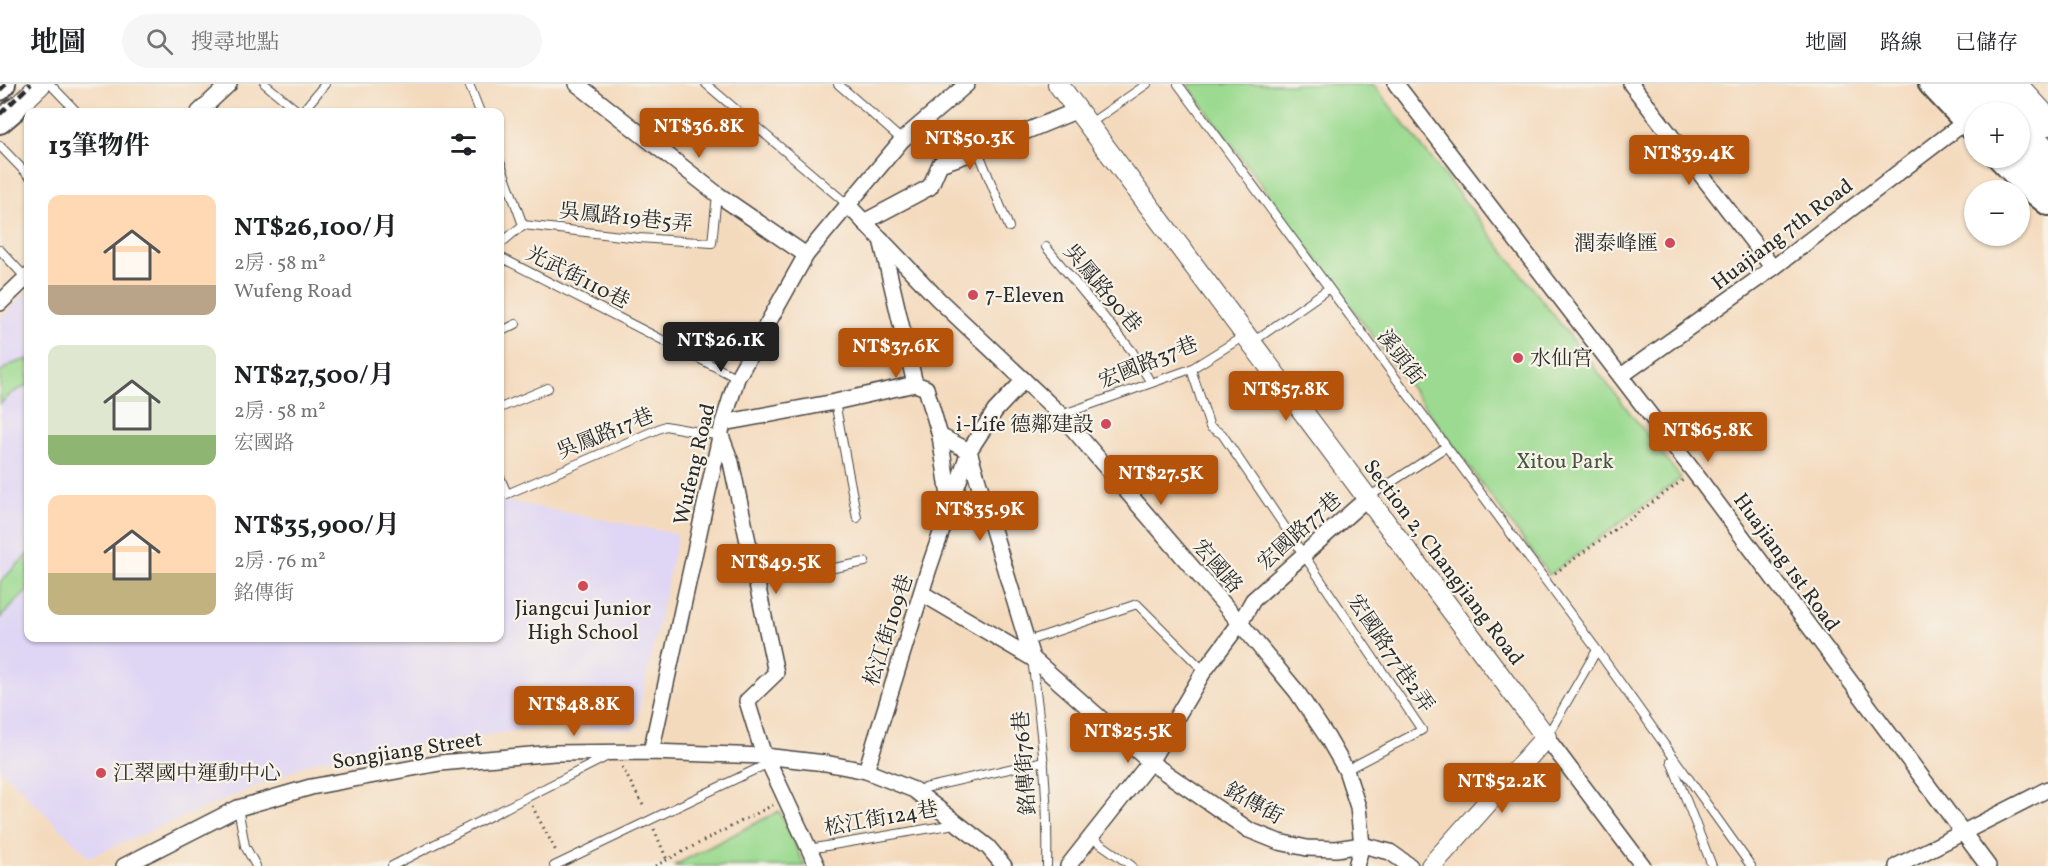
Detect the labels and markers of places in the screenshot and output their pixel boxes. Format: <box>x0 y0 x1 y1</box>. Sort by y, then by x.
pin: NT$36.8K <box>637 108 761 159</box>
pin: NT$50.3K <box>908 120 1032 171</box>
pin: NT$39.4K <box>1627 135 1751 186</box>
place label: 潤泰峰匯 <box>1574 230 1658 259</box>
marker: 潤泰峰匯 <box>1663 236 1677 250</box>
place label: 7-Eleven <box>985 282 1065 311</box>
marker: 7-Eleven <box>966 288 980 302</box>
pin: NT$26.1K <box>659 322 783 373</box>
pin: NT$37.6K <box>834 328 958 379</box>
place label: 水仙宮 <box>1530 345 1593 374</box>
marker: 水仙宮 <box>1511 351 1525 365</box>
pin: NT$57.8K <box>1224 371 1348 422</box>
place label: i-Life 德鄰建設 <box>956 411 1094 440</box>
pin: NT$65.8K <box>1646 412 1770 463</box>
marker: i-Life 德鄰建設 <box>1099 417 1113 431</box>
pin: NT$27.5K <box>1099 455 1223 506</box>
pin: NT$35.9K <box>918 491 1042 542</box>
pin: NT$49.5K <box>714 544 838 595</box>
marker: Jiangcui Junior High School <box>576 579 590 593</box>
place label: Jiangcui Junior High School <box>515 595 651 648</box>
pin: NT$48.8K <box>512 686 636 737</box>
pin: NT$25.5K <box>1066 713 1190 764</box>
place label: 江翠國中運動中心 <box>113 760 281 789</box>
pin: NT$52.2K <box>1440 763 1564 814</box>
marker: 江翠國中運動中心 <box>94 766 108 780</box>

